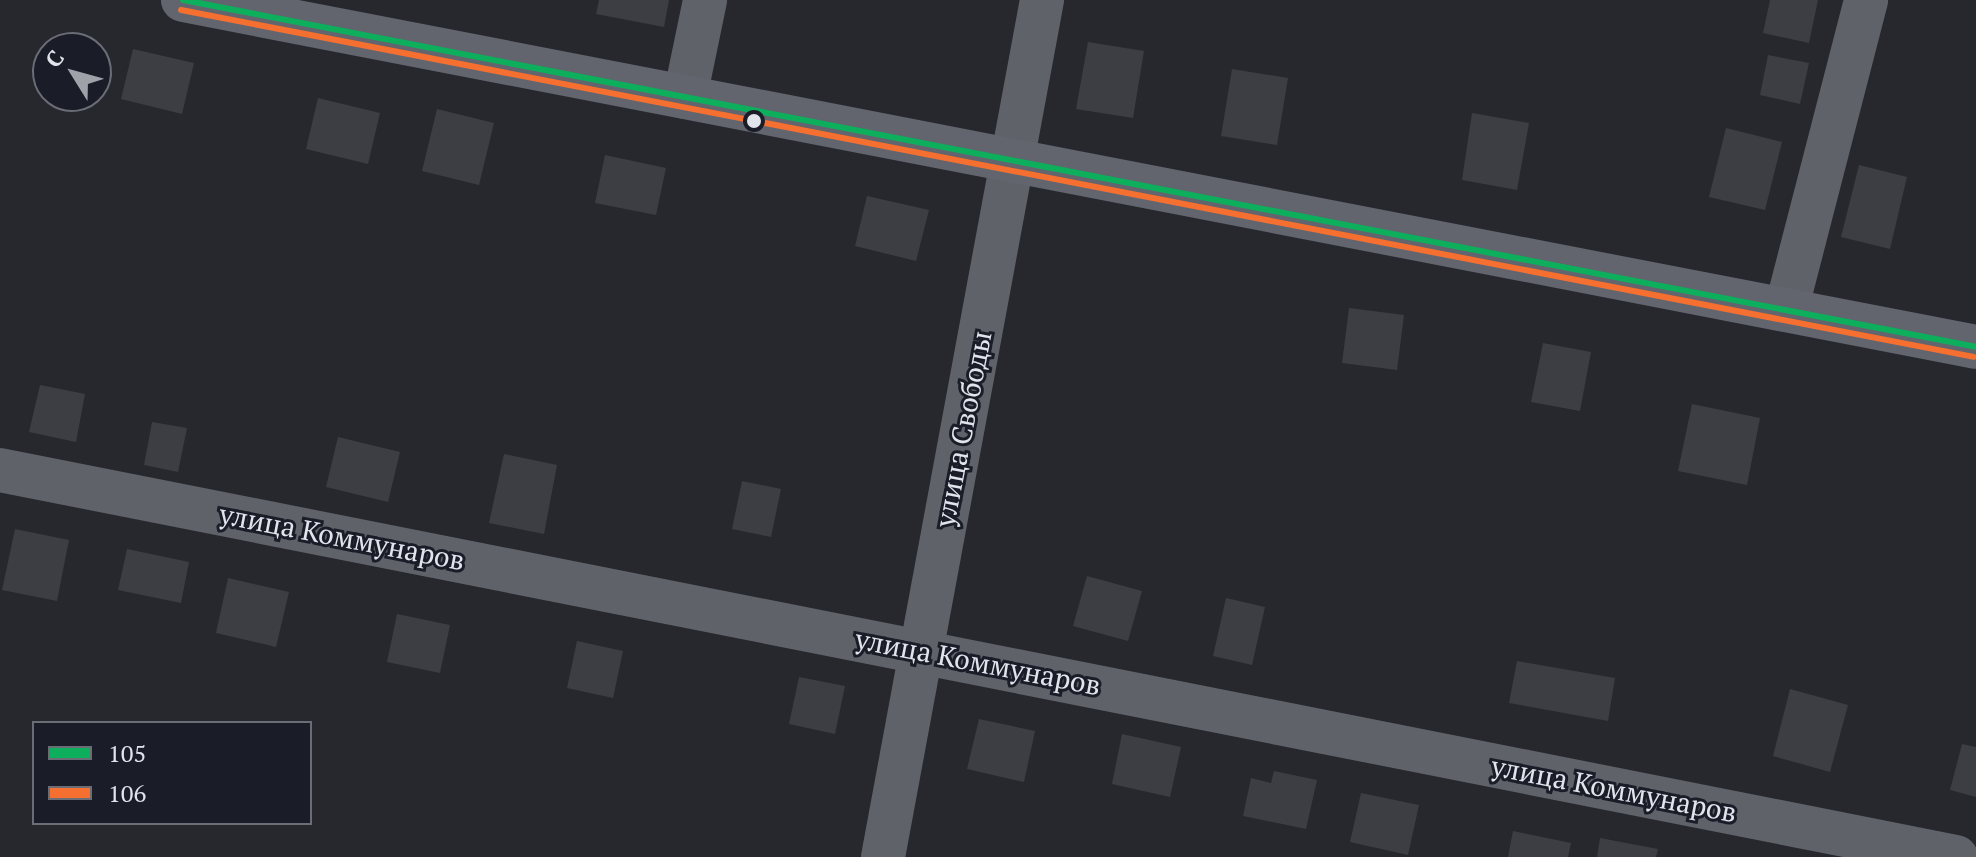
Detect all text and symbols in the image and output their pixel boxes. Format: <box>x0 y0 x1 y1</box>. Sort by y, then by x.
north arrow <box>32 32 112 112</box>
text: С <box>38 44 70 73</box>
unlabelled marker <box>746 113 762 129</box>
street label: улица Свободы <box>928 328 998 530</box>
street label: улица Коммунаров <box>216 497 468 577</box>
street label: улица Коммунаров <box>852 622 1104 702</box>
legend <box>32 721 312 825</box>
text: 105 <box>108 737 146 769</box>
street label: улица Коммунаров <box>1488 749 1740 829</box>
text: 106 <box>108 777 146 809</box>

